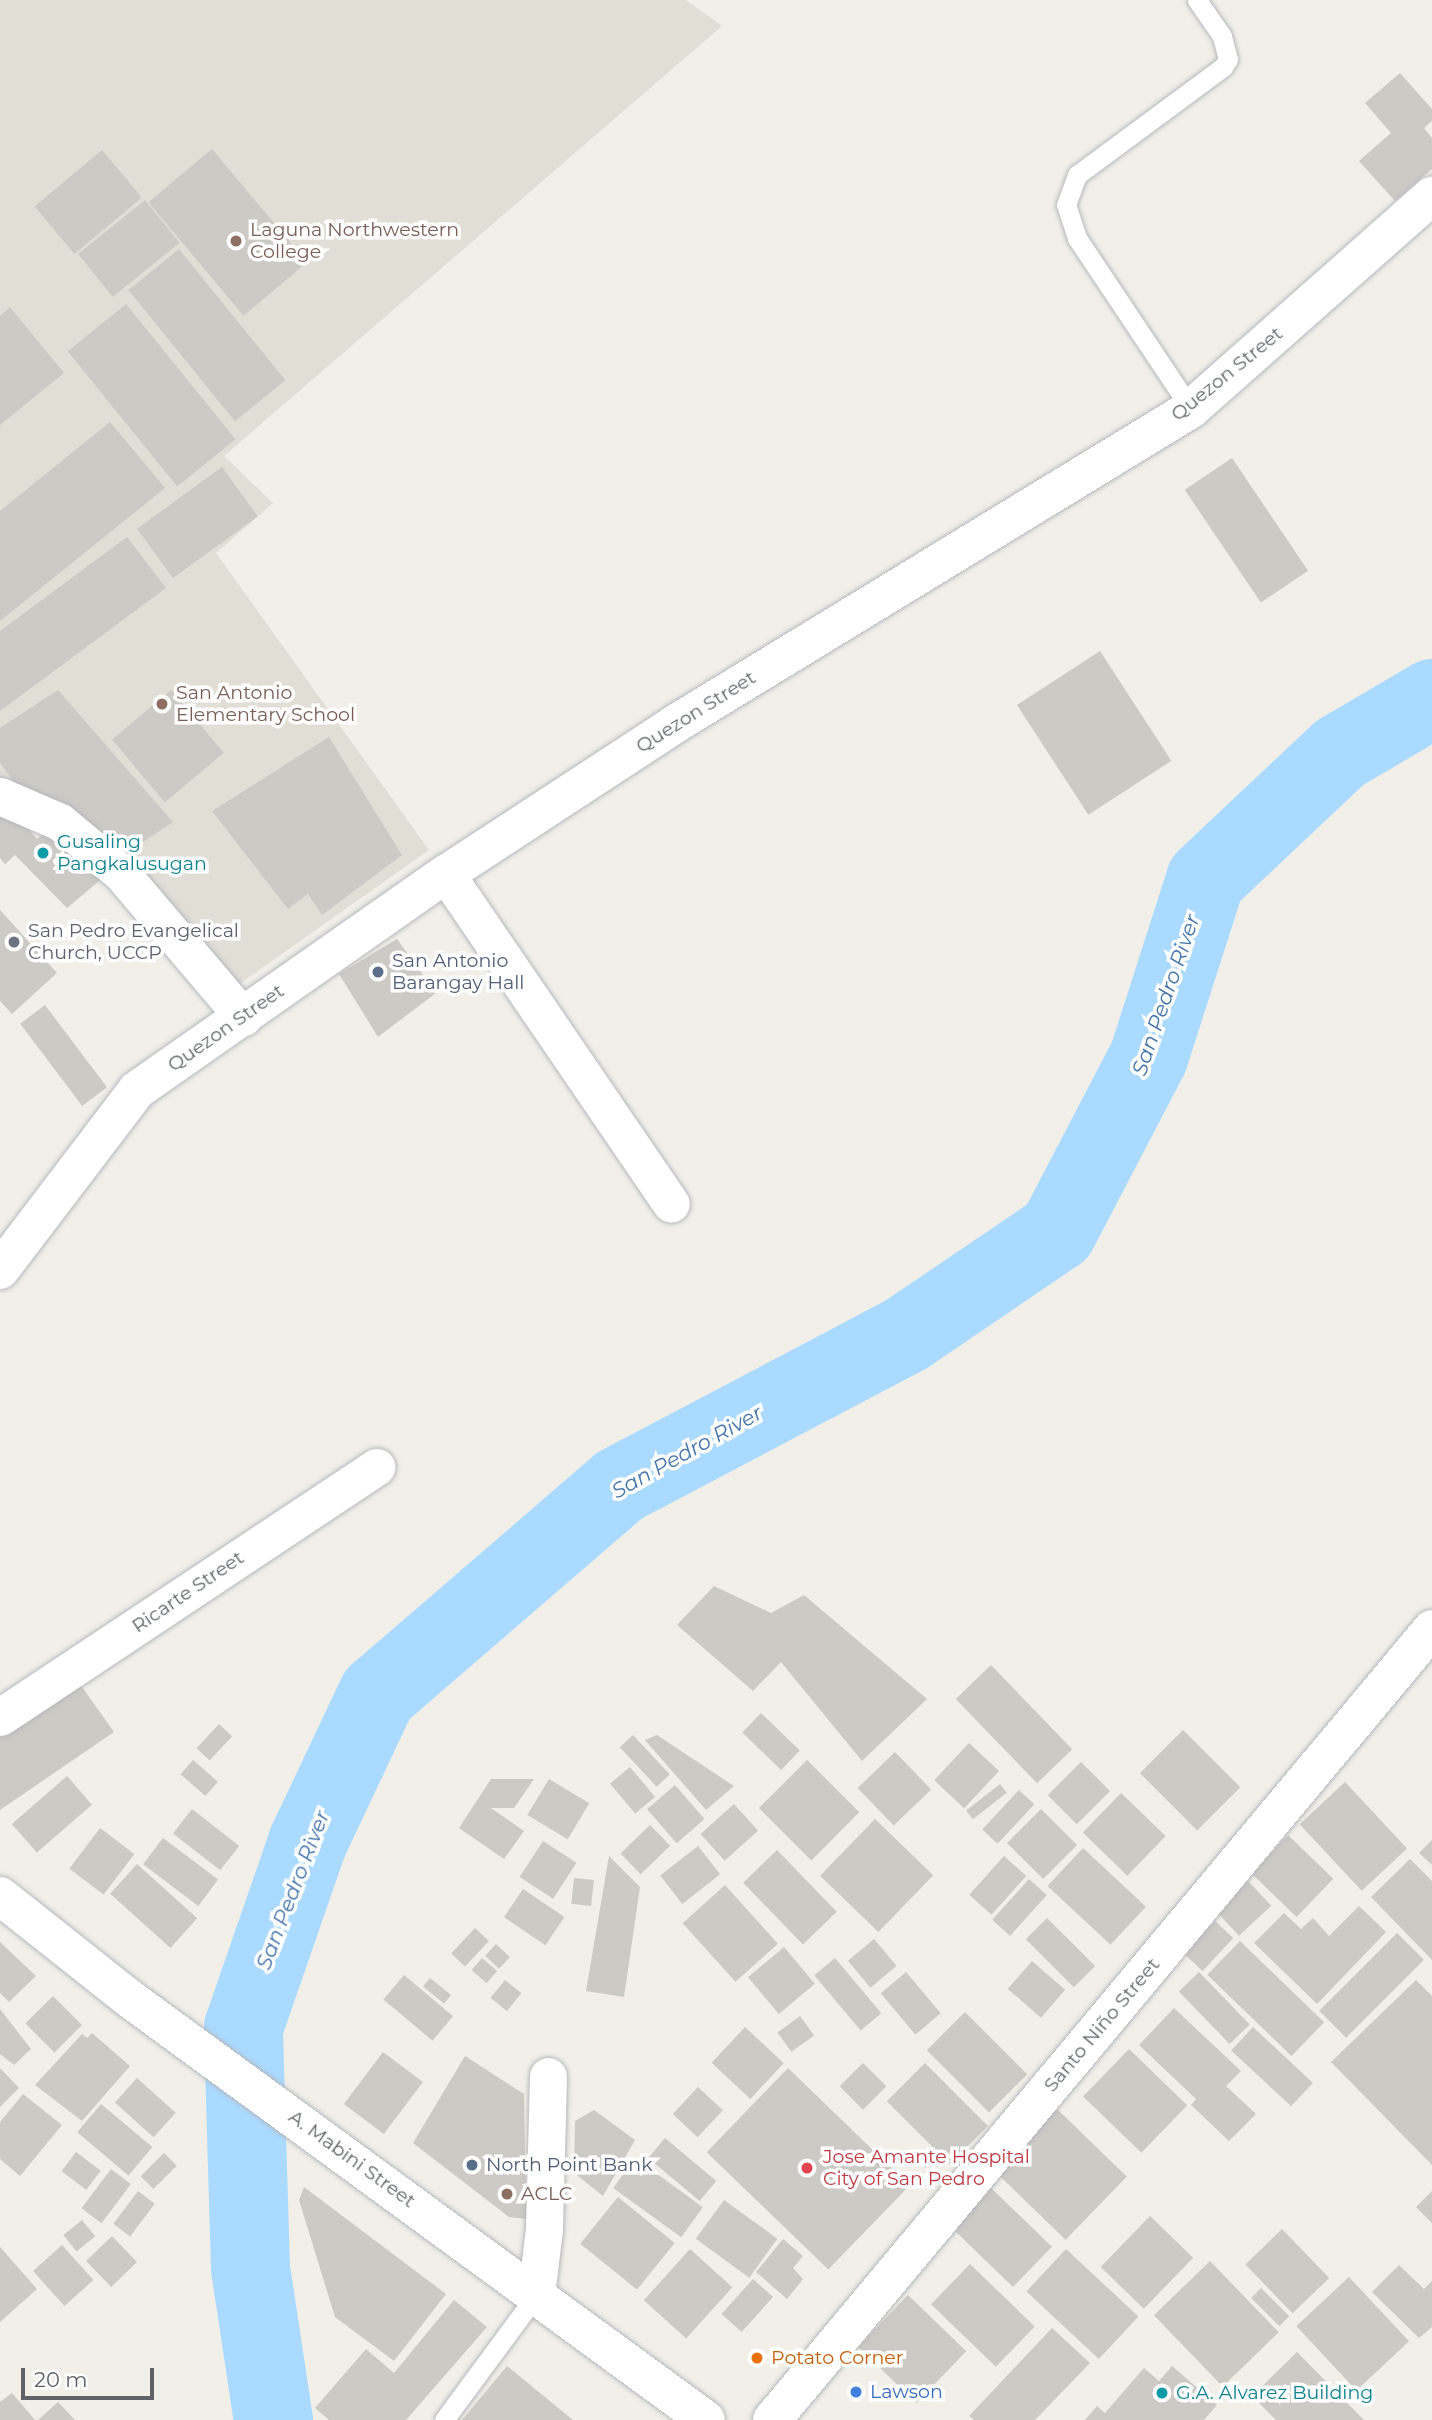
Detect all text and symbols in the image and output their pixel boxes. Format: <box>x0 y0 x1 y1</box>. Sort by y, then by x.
place label: Laguna Northwestern College <box>250 219 459 263</box>
marker: Laguna Northwestern College <box>228 233 244 249</box>
street label: Quezon Street <box>1167 322 1287 426</box>
street label: Quezon Street <box>632 666 760 758</box>
place label: San Antonio Elementary School <box>176 682 355 726</box>
marker: San Antonio Elementary School <box>154 696 170 712</box>
place label: Gusaling Pangkalusugan <box>57 831 207 875</box>
marker: Gusaling Pangkalusugan <box>35 845 51 861</box>
water label: San Pedro River <box>1127 911 1205 1079</box>
place label: San Pedro Evangelical Church, UCCP <box>28 920 239 964</box>
marker: San Pedro Evangelical Church, UCCP <box>6 934 22 950</box>
place label: San Antonio Barangay Hall <box>392 950 524 994</box>
marker: San Antonio Barangay Hall <box>370 964 386 980</box>
street label: Quezon Street <box>163 979 289 1077</box>
water label: San Pedro River <box>607 1400 767 1504</box>
street label: Ricarte Street <box>128 1546 248 1638</box>
water label: San Pedro River <box>251 1807 335 1973</box>
street label: Santo Niño Street <box>1039 1953 1165 2097</box>
street label: A. Mabini Street <box>284 2105 420 2213</box>
place label: Jose Amante Hospital City of San Pedro <box>823 2146 1030 2190</box>
place label: North Point Bank <box>486 2154 652 2176</box>
marker: North Point Bank <box>464 2157 480 2173</box>
marker: Jose Amante Hospital City of San Pedro <box>797 2158 817 2178</box>
place label: ACLC <box>521 2183 572 2205</box>
marker: ACLC <box>499 2186 515 2202</box>
place label: Potato Corner <box>771 2347 903 2369</box>
marker: Potato Corner <box>749 2350 765 2366</box>
scale bar <box>24 2354 158 2398</box>
text: 20 m <box>34 2367 88 2392</box>
place label: Lawson <box>870 2381 943 2403</box>
place label: G.A. Alvarez Building <box>1176 2382 1373 2404</box>
marker: Lawson <box>848 2384 864 2400</box>
marker: G.A. Alvarez Building <box>1154 2385 1170 2401</box>

